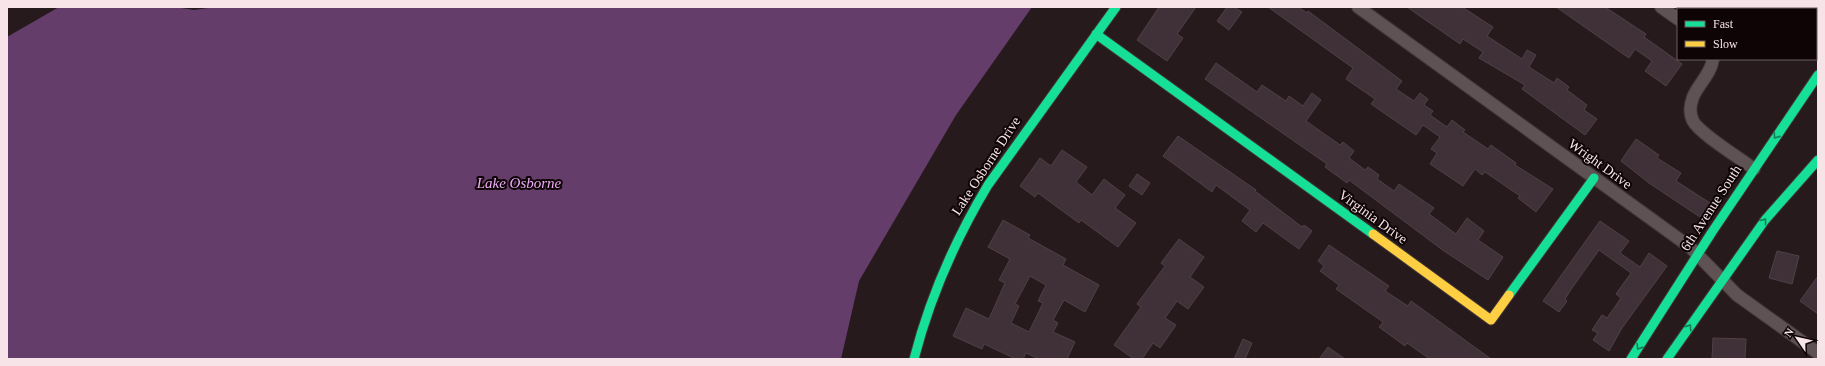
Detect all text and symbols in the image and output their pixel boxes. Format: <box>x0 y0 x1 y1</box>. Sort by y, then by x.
legend <box>1677 8 1817 60</box>
text: Fast <box>1713 17 1734 31</box>
text: Slow <box>1713 37 1738 51</box>
street label: Lake Osborne Drive <box>949 114 1023 218</box>
one-way arrow <box>1773 132 1781 139</box>
street label: Wright Drive <box>1565 136 1635 192</box>
street label: 6th Avenue South <box>1678 162 1744 254</box>
water label: Lake Osborne <box>476 175 562 191</box>
street label: Virginia Drive <box>1336 187 1410 247</box>
one-way arrow <box>1760 218 1767 225</box>
north arrow <box>1777 318 1817 358</box>
one-way arrow <box>1684 324 1692 331</box>
text: N <box>1782 326 1796 339</box>
one-way arrow <box>1637 342 1644 349</box>

